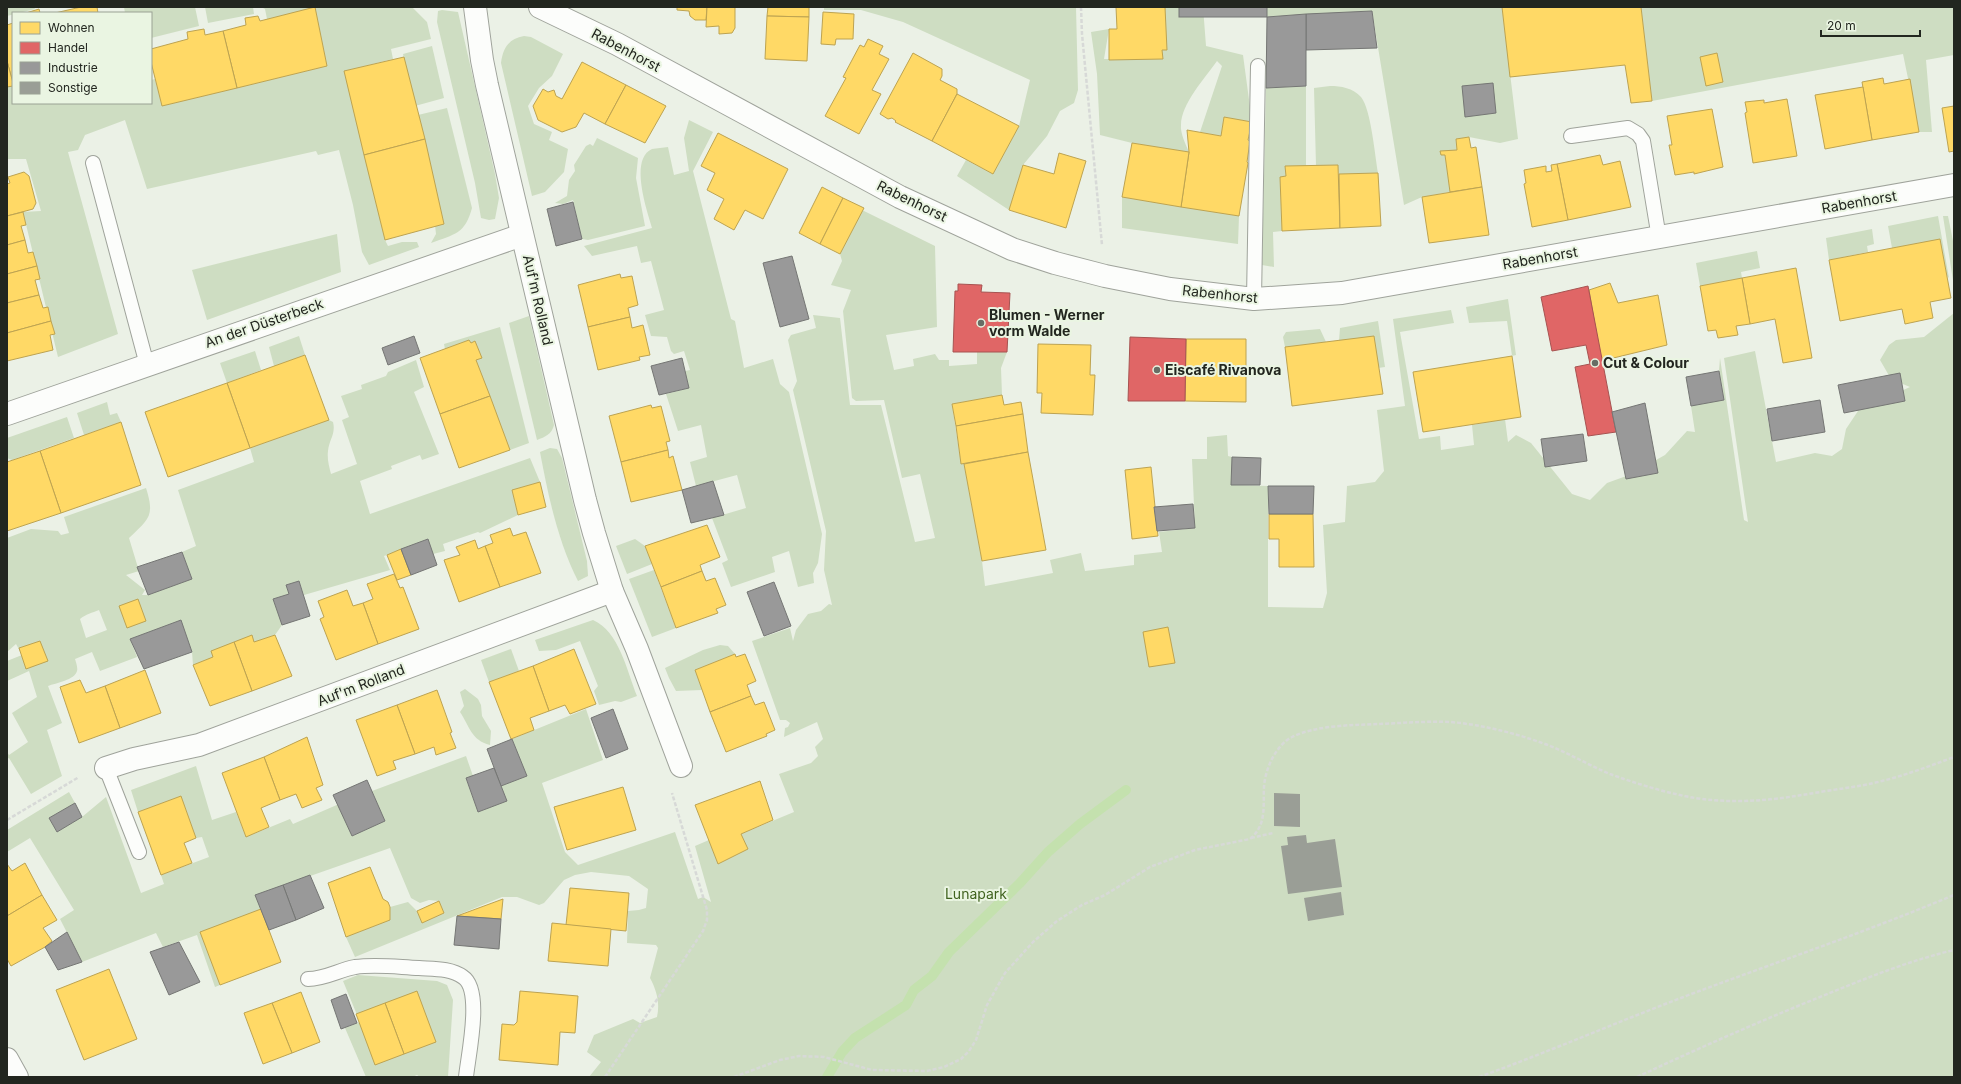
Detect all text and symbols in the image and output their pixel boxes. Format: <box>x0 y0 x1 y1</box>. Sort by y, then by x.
legend <box>12 12 152 104</box>
scale bar <box>1821 12 1920 38</box>
text: 20 m <box>1827 18 1856 33</box>
text: Wohnen <box>48 20 95 35</box>
street label: Rabenhorst <box>589 24 664 75</box>
text: Handel <box>48 40 88 55</box>
text: Industrie <box>48 60 98 75</box>
text: Sonstige <box>48 80 98 95</box>
street label: Rabenhorst <box>874 176 950 225</box>
street label: Rabenhorst <box>1820 186 1898 216</box>
street label: Rabenhorst <box>1501 242 1579 272</box>
street label: Auf'm Rolland <box>520 253 557 347</box>
street label: Rabenhorst <box>1182 281 1259 306</box>
street label: An der Düsterbeck <box>202 294 326 351</box>
place label: Blumen - Werner vorm Walde <box>989 306 1105 339</box>
marker: Blumen - Werner vorm Walde <box>976 318 986 328</box>
place label: Cut & Colour <box>1603 354 1689 371</box>
marker: Cut & Colour <box>1590 358 1600 368</box>
place label: Eiscafé Rivanova <box>1165 361 1281 378</box>
marker: Eiscafé Rivanova <box>1152 365 1162 375</box>
street label: Auf'm Rolland <box>315 660 407 709</box>
park label: Lunapark <box>945 885 1007 902</box>

